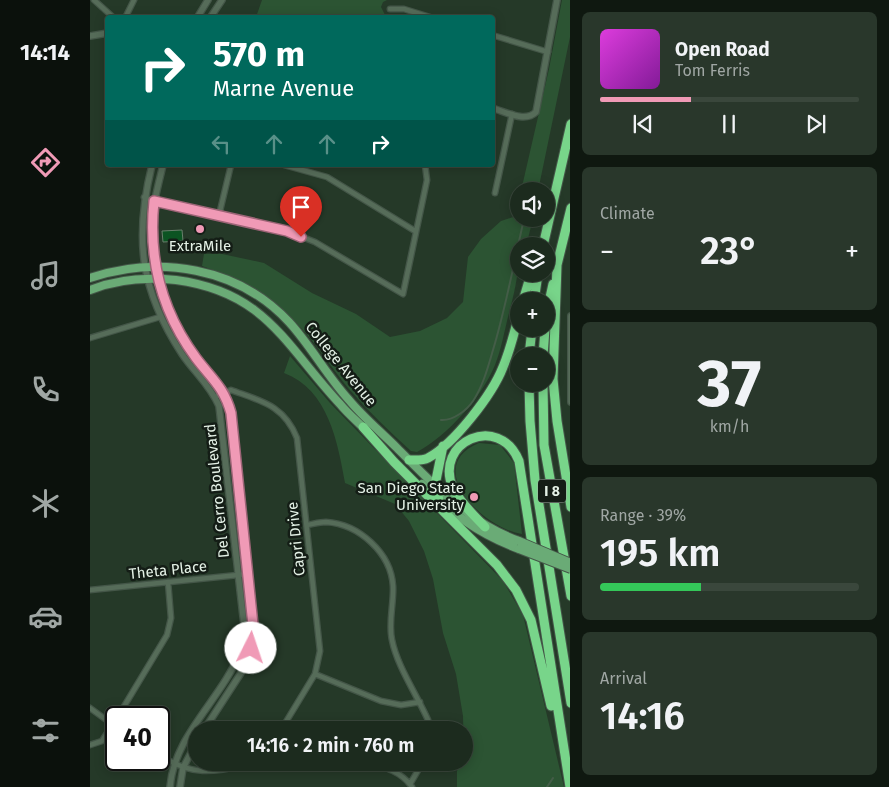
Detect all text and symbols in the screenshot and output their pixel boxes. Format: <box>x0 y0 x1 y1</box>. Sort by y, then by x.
text: 570 m <box>213 33 305 75</box>
icon: right <box>130 35 195 100</box>
text: Open Road <box>675 38 770 61</box>
text: 14:14 <box>20 39 70 66</box>
text: Tom Ferris <box>675 61 750 80</box>
text: Marne Avenue <box>213 75 354 102</box>
icon: previous <box>629 110 657 138</box>
icon: pause <box>715 110 743 138</box>
icon: next <box>802 110 830 138</box>
icon: left <box>207 130 235 158</box>
icon: ahead <box>260 130 288 158</box>
icon: ahead <box>313 130 341 158</box>
icon: right <box>366 130 394 158</box>
icon: directions <box>28 145 63 180</box>
map controls <box>510 182 555 392</box>
button: sound <box>510 182 555 227</box>
pin <box>280 186 322 237</box>
icon: arrive <box>287 193 315 221</box>
text: Climate <box>600 204 655 223</box>
marker: ExtraMile <box>194 223 206 235</box>
text: 23° <box>700 228 759 274</box>
text: − <box>600 235 614 268</box>
text: + <box>845 235 859 268</box>
place label: ExtraMile <box>169 237 231 255</box>
button: layers <box>510 237 555 282</box>
icon: music <box>28 258 63 293</box>
button: + <box>510 292 555 337</box>
street label: College Avenue <box>302 318 380 410</box>
text: 37 <box>698 345 761 423</box>
button: − <box>510 347 555 392</box>
icon: phone <box>28 372 63 407</box>
text: km/h <box>710 417 749 436</box>
street label: Del Cerro Boulevard <box>201 423 233 559</box>
place label: San Diego State University <box>358 479 465 514</box>
road number: I 8 <box>538 480 566 502</box>
icon: climate <box>28 486 63 521</box>
marker: San Diego State University <box>468 491 480 503</box>
street label: Capri Drive <box>283 501 309 577</box>
text: Range · 39% <box>600 506 686 525</box>
text: 195 km <box>600 530 720 576</box>
street label: Theta Place <box>128 557 208 583</box>
icon: car <box>28 599 63 634</box>
position arrow <box>224 621 276 673</box>
text: Arrival <box>600 669 647 688</box>
text: 14:16 <box>600 693 685 739</box>
speed limit sign: 40 <box>105 706 170 771</box>
icon: filters <box>28 713 63 748</box>
text: 14:16 · 2 min · 760 m <box>247 734 414 757</box>

